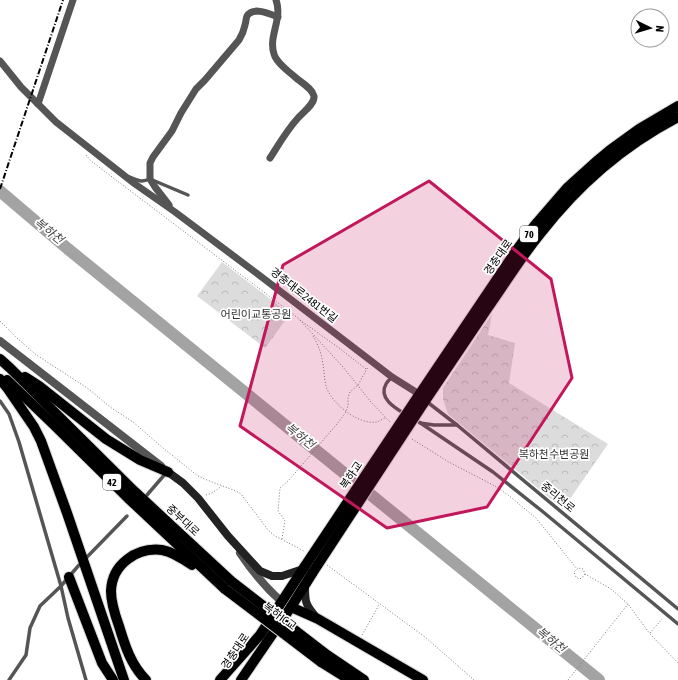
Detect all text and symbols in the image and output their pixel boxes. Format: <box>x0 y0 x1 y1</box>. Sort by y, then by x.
north arrow <box>630 8 670 48</box>
text: N <box>654 25 666 33</box>
water label: 복하천 <box>32 215 68 248</box>
road number: 70 <box>520 226 538 242</box>
street label: 경충대로 <box>481 237 515 277</box>
street label: 경충대로2481번길 <box>268 265 340 325</box>
park label: 어린이교통공원 <box>221 308 291 320</box>
water label: 복하천 <box>283 420 319 453</box>
park label: 복하천수변공원 <box>519 448 589 460</box>
street label: 복하교 <box>338 459 364 491</box>
road number: 42 <box>103 474 121 490</box>
street label: 중리천로 <box>539 479 577 515</box>
street label: 중부대로 <box>164 502 202 538</box>
street label: 복하IC교 <box>261 600 299 632</box>
water label: 복하천 <box>534 624 570 657</box>
street label: 경충대로 <box>219 631 251 671</box>

